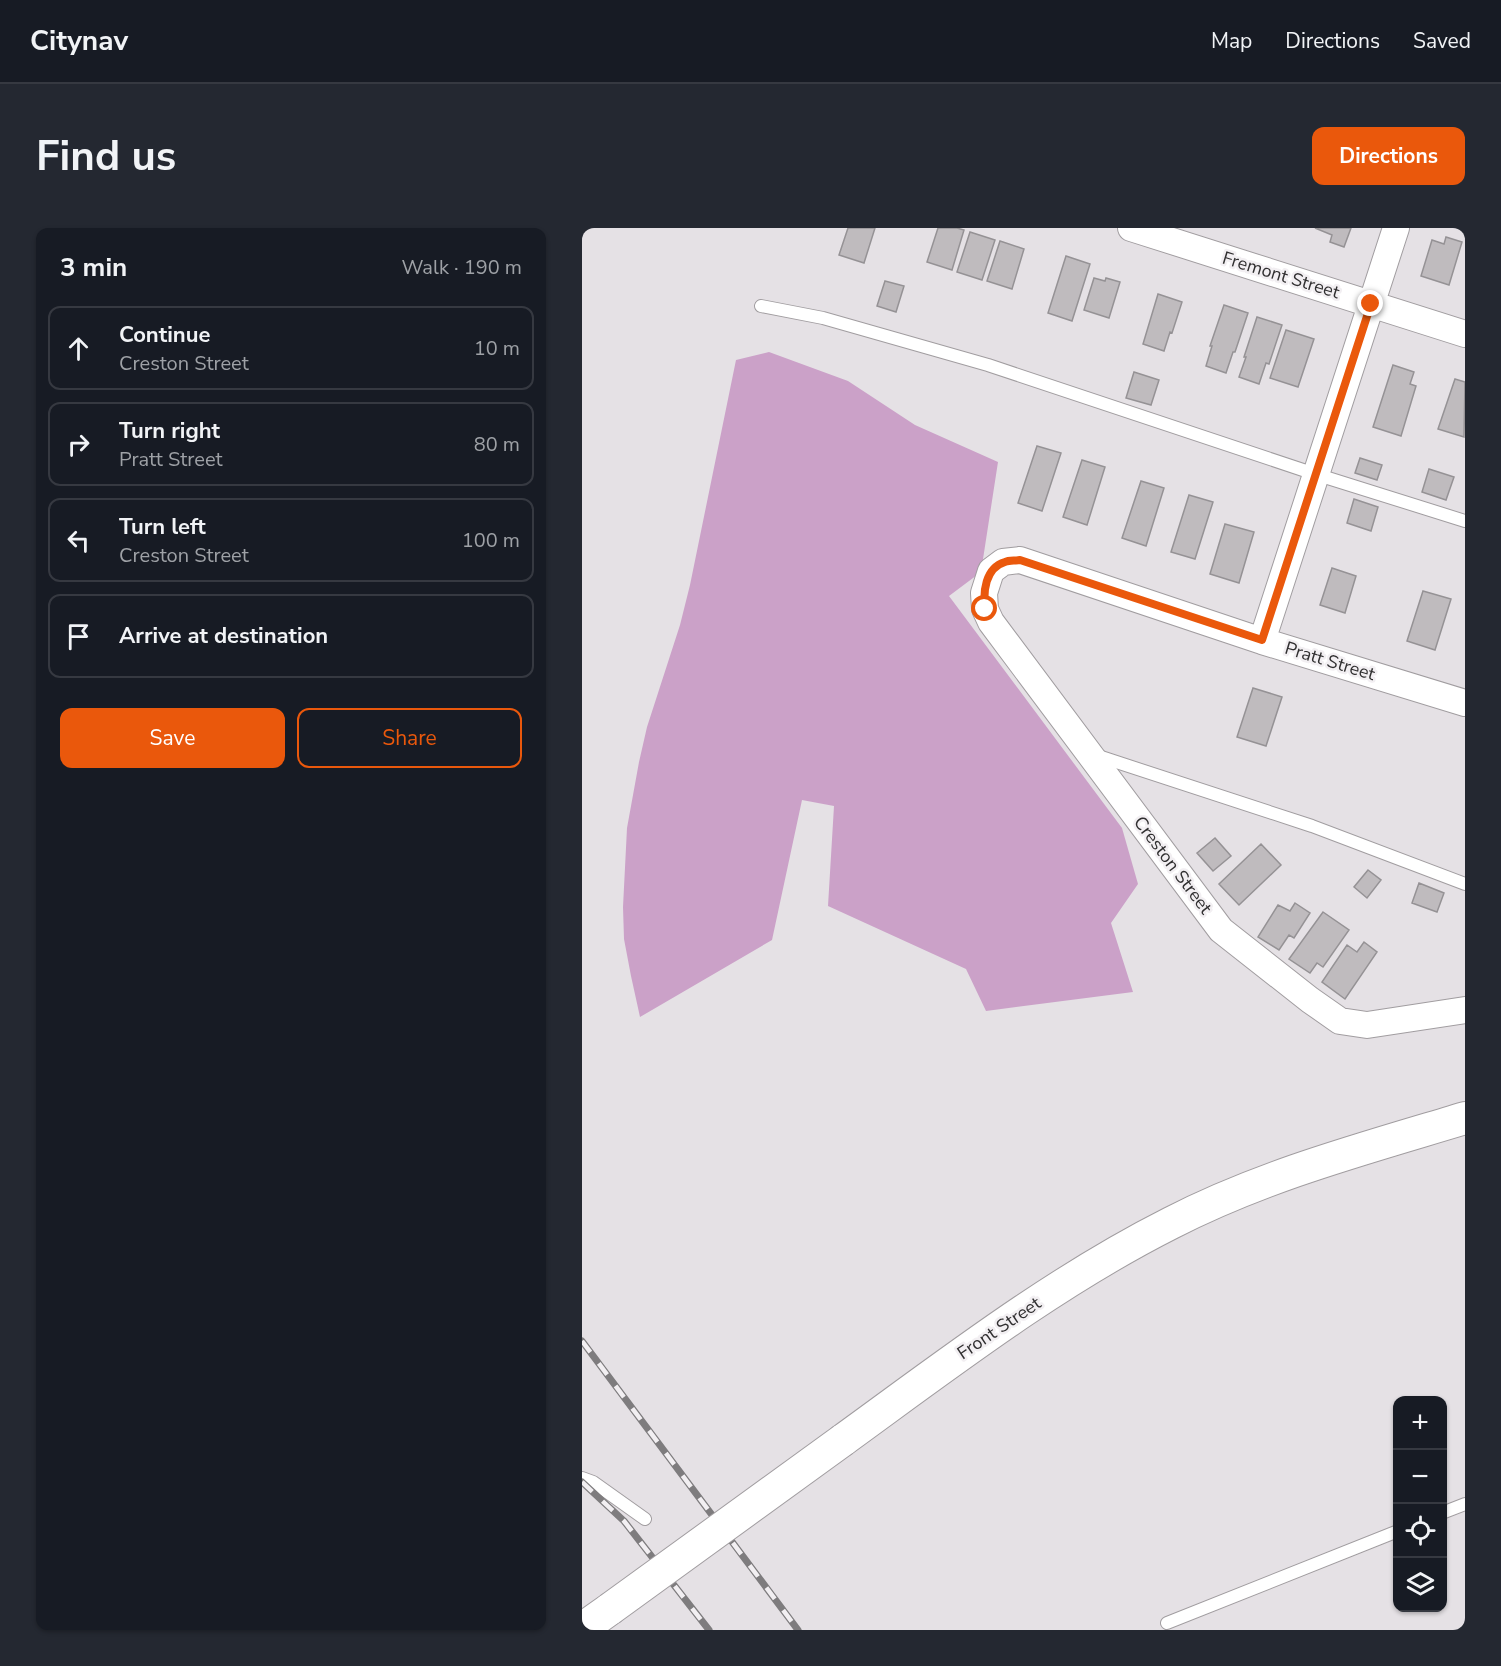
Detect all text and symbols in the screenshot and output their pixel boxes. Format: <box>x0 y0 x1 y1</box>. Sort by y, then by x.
text: Citynav <box>30 22 128 60</box>
text: Map <box>1211 27 1252 55</box>
text: Directions <box>1285 27 1380 55</box>
text: Saved <box>1413 27 1471 55</box>
button: Directions <box>1312 127 1465 185</box>
text: Find us <box>36 128 176 185</box>
street label: Fremont Street <box>1220 246 1343 304</box>
text: 3 min <box>60 250 127 285</box>
text: Walk · 190 m <box>402 254 522 281</box>
route end <box>1357 290 1383 316</box>
text: Continue <box>119 320 210 350</box>
icon: ahead <box>62 332 95 365</box>
text: 10 m <box>474 335 520 362</box>
text: Creston Street <box>119 350 249 377</box>
text: Turn right <box>119 416 220 446</box>
icon: right <box>62 428 95 461</box>
text: 80 m <box>474 431 520 458</box>
text: Pratt Street <box>119 446 223 473</box>
text: Turn left <box>119 512 206 542</box>
icon: left <box>62 524 95 557</box>
text: 100 m <box>462 527 520 554</box>
text: Creston Street <box>119 542 249 569</box>
route start <box>971 595 997 621</box>
icon: arrive <box>62 620 95 653</box>
text: Arrive at destination <box>119 621 328 651</box>
street label: Pratt Street <box>1282 636 1379 686</box>
button: Save <box>60 708 285 768</box>
button: Share <box>297 708 522 768</box>
street label: Creston Street <box>1128 811 1218 919</box>
street label: Front Street <box>952 1291 1046 1365</box>
map controls <box>1393 1396 1447 1612</box>
button: + <box>1393 1396 1447 1450</box>
button: − <box>1393 1450 1447 1504</box>
button: locate <box>1393 1504 1447 1558</box>
button: layers <box>1393 1558 1447 1612</box>

